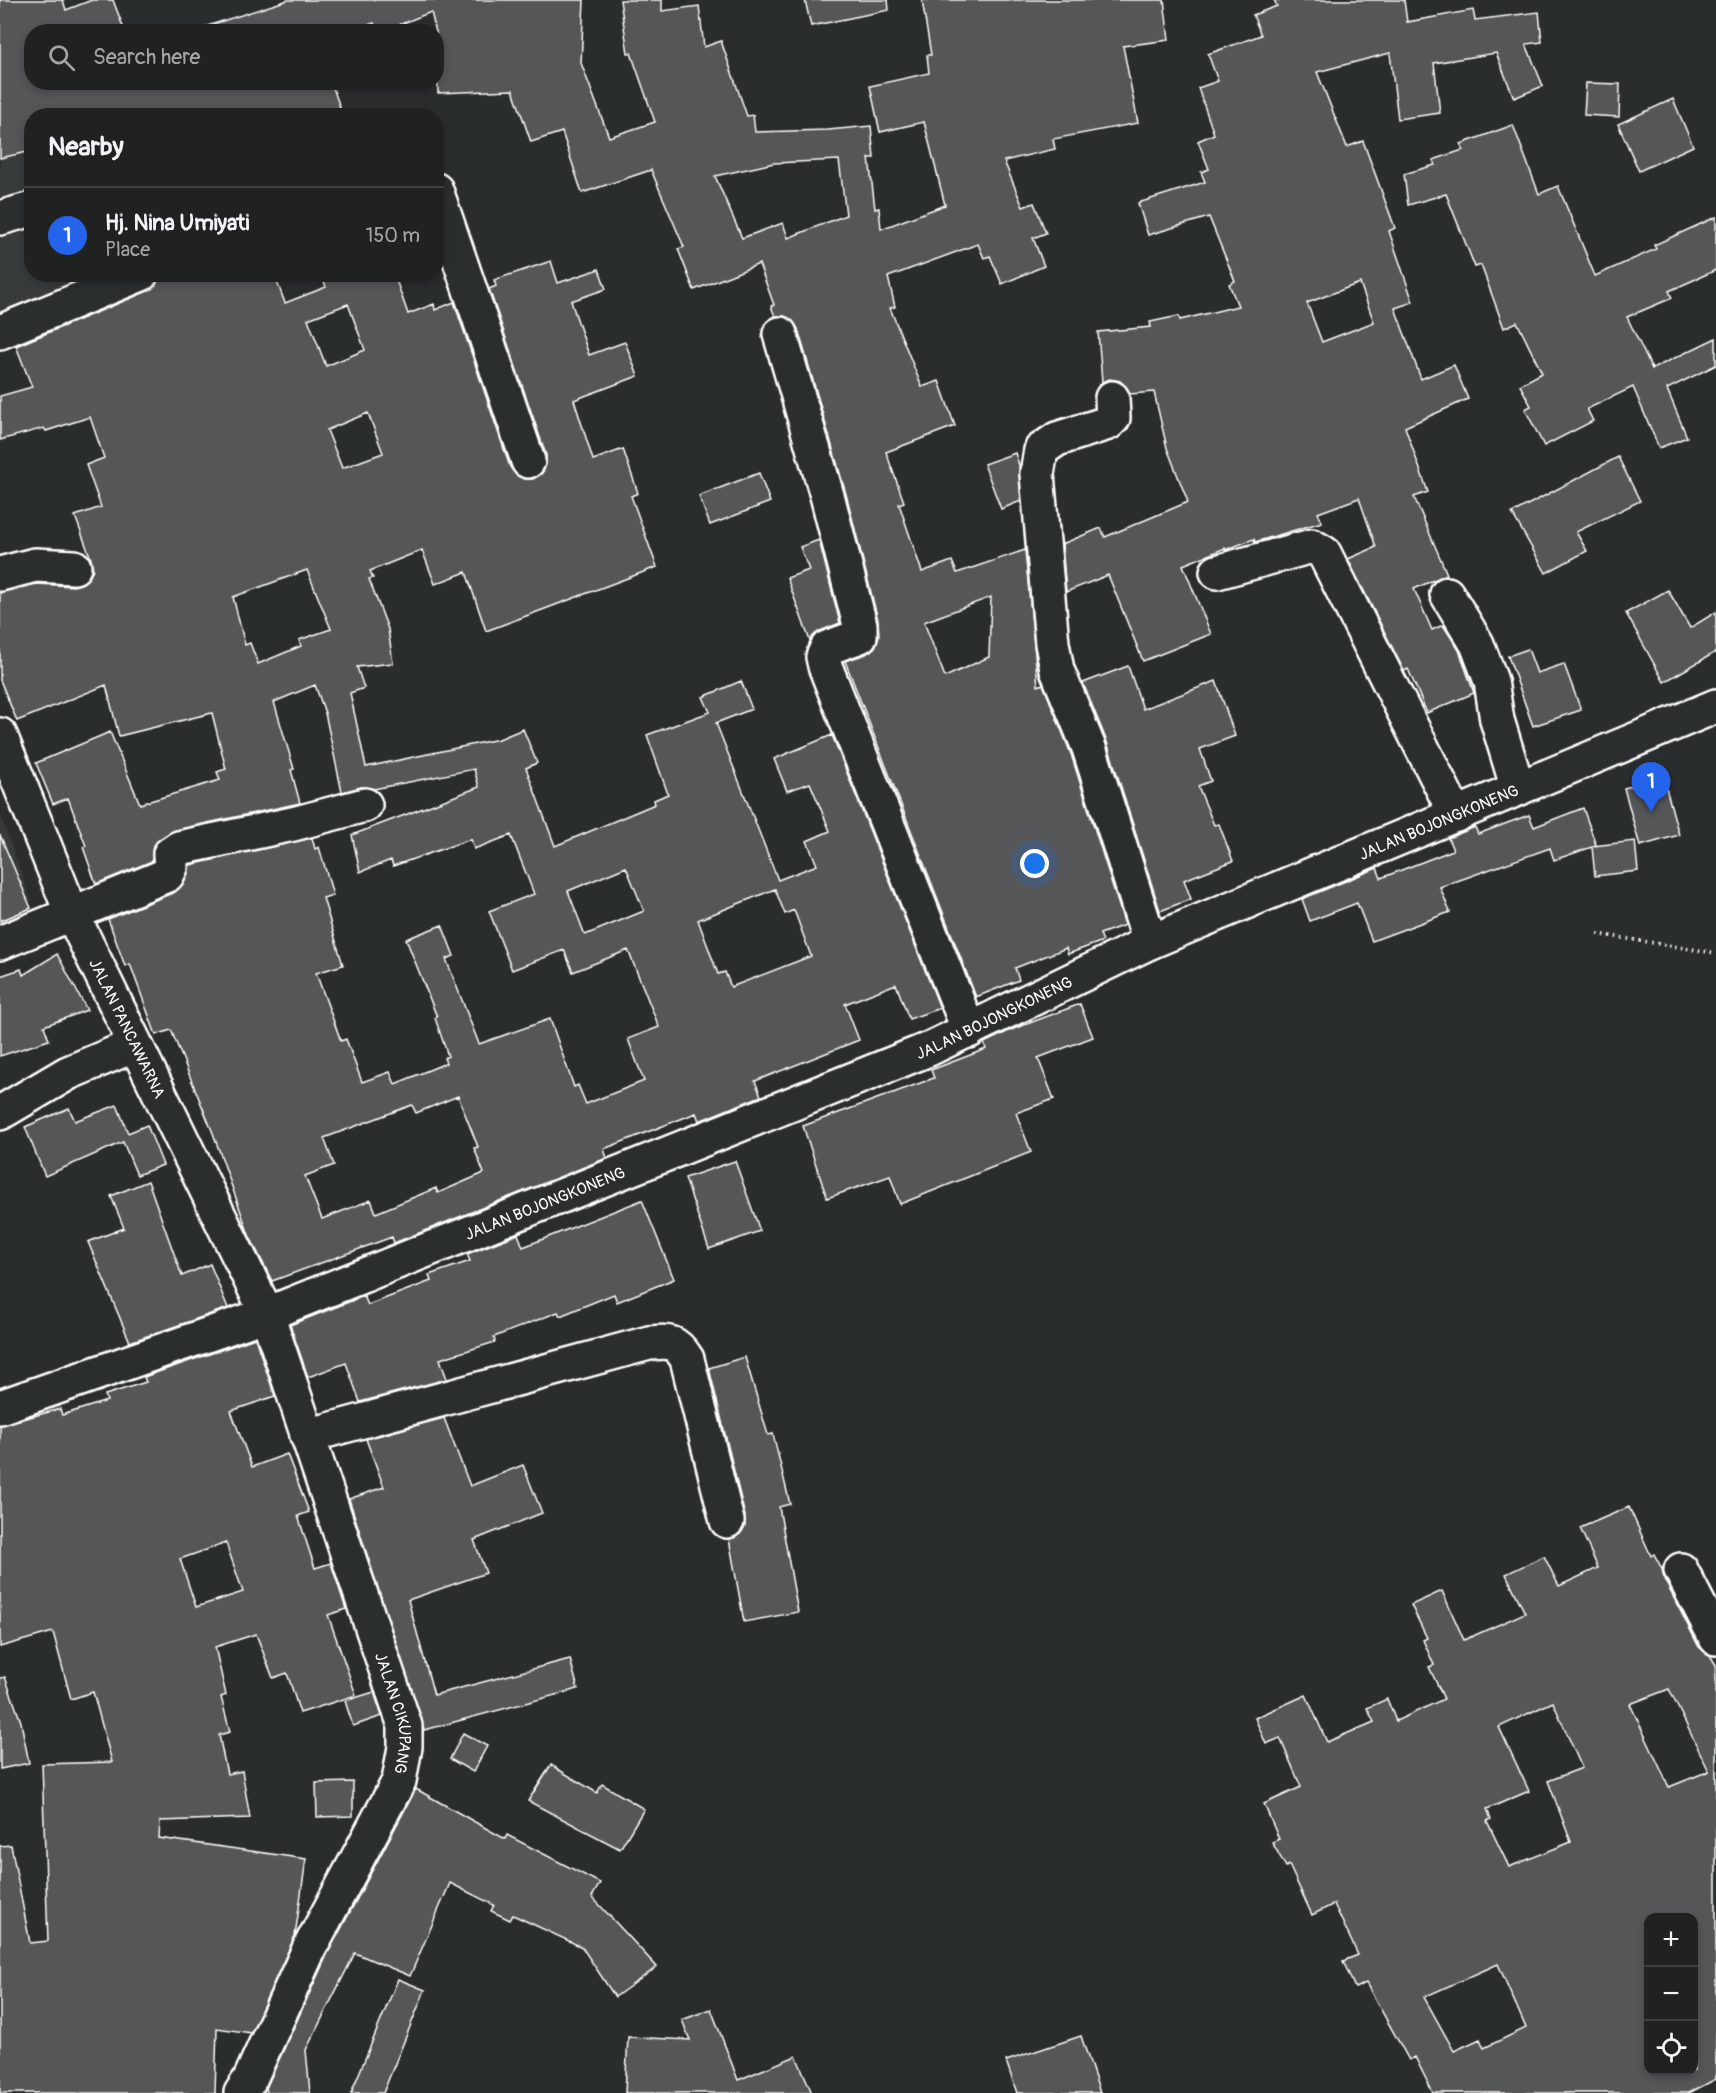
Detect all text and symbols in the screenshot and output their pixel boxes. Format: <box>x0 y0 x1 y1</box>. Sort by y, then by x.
search box <box>24 24 444 90</box>
icon: search <box>45 41 78 74</box>
text: Search here <box>93 43 200 71</box>
text: Nearby <box>48 131 124 163</box>
text: Hj. Nina Umiyati <box>105 209 249 237</box>
text: 1 <box>64 223 71 248</box>
text: 150 m <box>366 223 420 248</box>
text: Place <box>105 237 150 262</box>
pin: 1 <box>1632 762 1670 812</box>
street label: JALAN BOJONGKONENG <box>1356 780 1522 865</box>
your location <box>1020 849 1049 878</box>
street label: JALAN PANCAWARNA <box>84 956 169 1102</box>
street label: JALAN BOJONGKONENG <box>913 972 1076 1064</box>
street label: JALAN BOJONGKONENG <box>462 1163 628 1245</box>
street label: JALAN CIKUPANG <box>370 1650 415 1775</box>
map controls <box>1644 1913 1698 2075</box>
button: + <box>1644 1913 1698 1967</box>
button: − <box>1644 1967 1698 2021</box>
button: locate <box>1644 2021 1698 2075</box>

